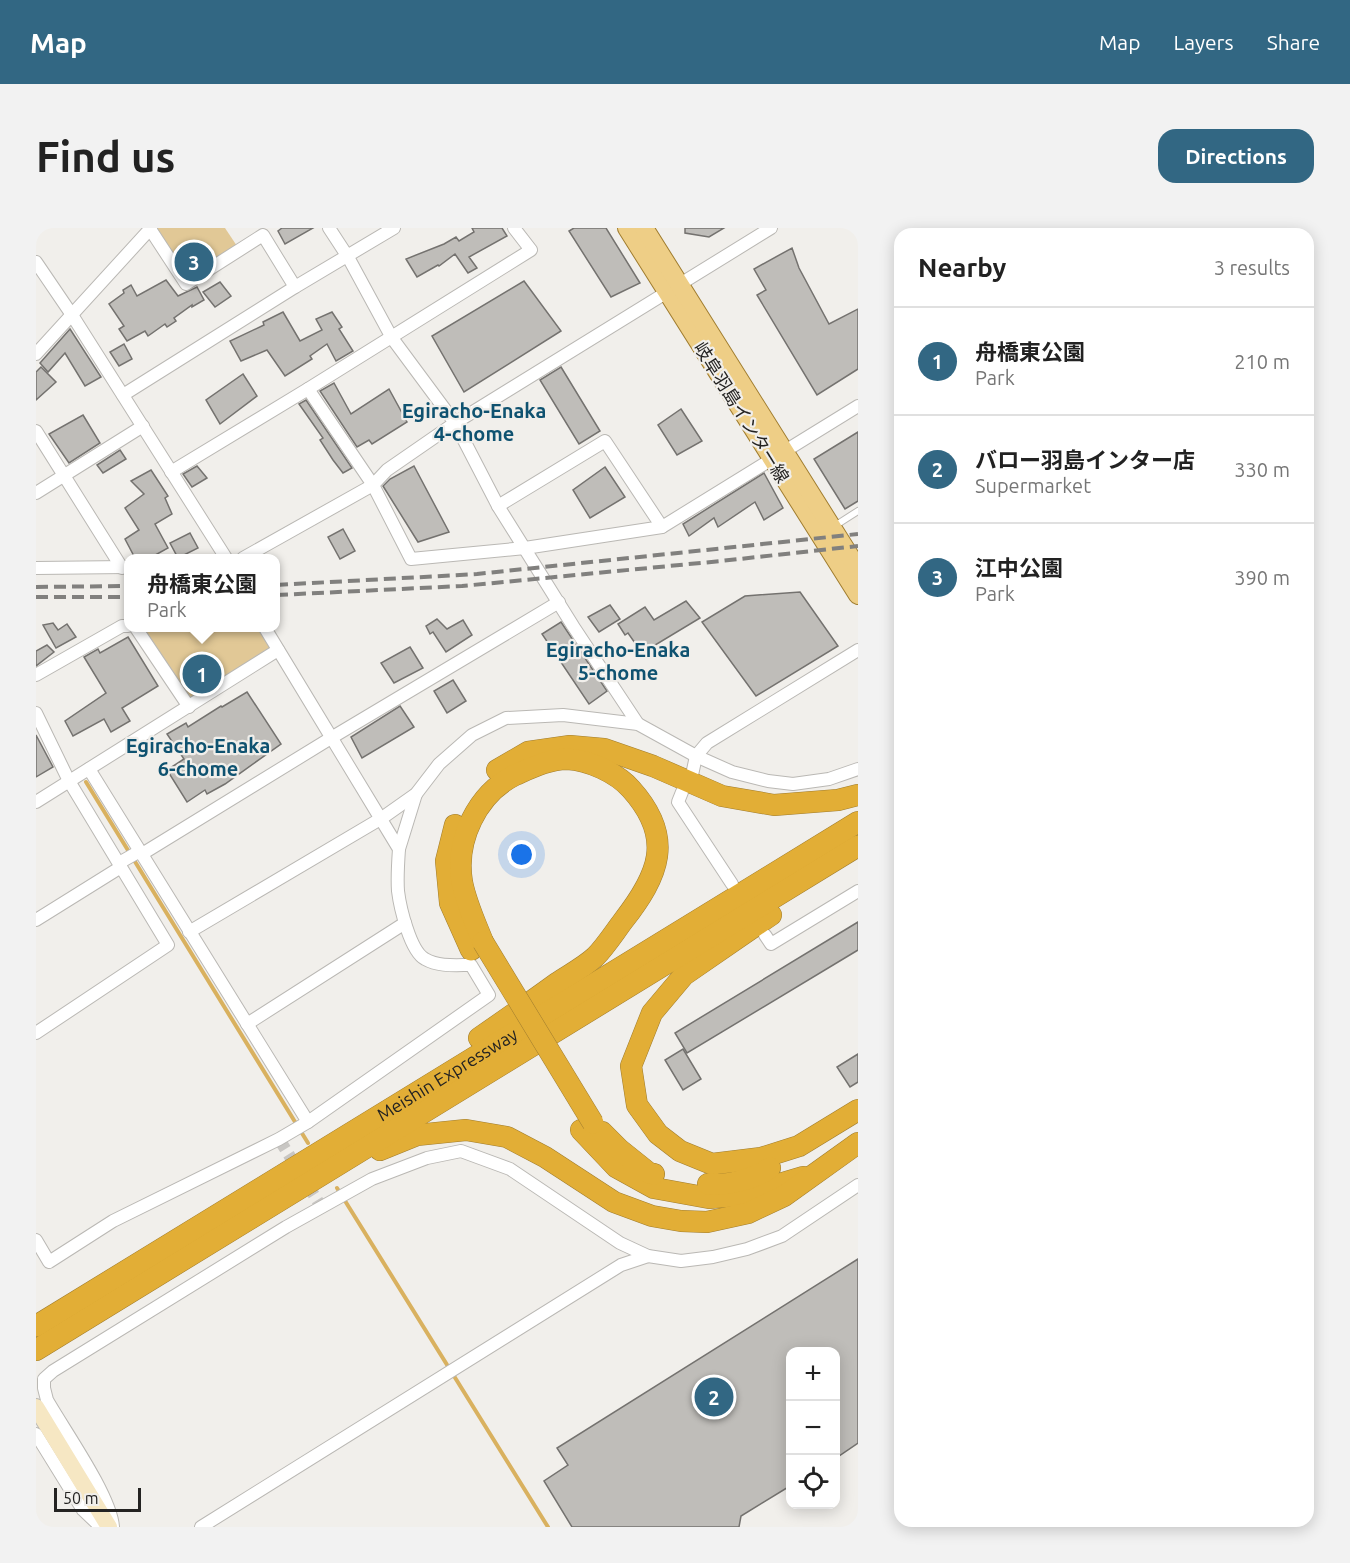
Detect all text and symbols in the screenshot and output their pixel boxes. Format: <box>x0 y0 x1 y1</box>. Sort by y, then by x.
text: Map <box>30 27 87 58</box>
text: Map <box>1099 30 1140 54</box>
text: Layers <box>1173 30 1234 54</box>
text: Share <box>1267 30 1320 54</box>
button: Directions <box>1158 129 1314 183</box>
text: Find us <box>36 133 175 180</box>
pin: 3 <box>174 240 214 285</box>
text: Nearby <box>918 253 1006 282</box>
text: 3 results <box>1214 256 1290 279</box>
street label: 岐阜羽島インター線 <box>691 338 793 486</box>
text: 舟橋東公園 <box>975 339 1085 364</box>
text: 1 <box>932 350 943 373</box>
text: 210 m <box>1234 350 1290 373</box>
text: Park <box>975 366 1015 389</box>
district label: Egiracho-Enaka 4-chome <box>402 399 546 445</box>
text: バロー羽島インター店 <box>975 447 1195 472</box>
text: 2 <box>932 458 943 481</box>
text: 330 m <box>1234 458 1290 481</box>
text: Supermarket <box>975 474 1091 497</box>
popup <box>124 554 280 632</box>
text: 江中公園 <box>975 555 1063 580</box>
text: 3 <box>932 566 943 589</box>
text: 390 m <box>1234 566 1290 589</box>
text: 舟橋東公園 <box>147 571 257 596</box>
text: Park <box>975 582 1015 605</box>
text: Park <box>147 598 187 621</box>
district label: Egiracho-Enaka 5-chome <box>546 638 690 684</box>
pin: 1 <box>182 652 222 696</box>
district label: Egiracho-Enaka 6-chome <box>126 734 270 780</box>
your location <box>507 840 536 869</box>
street label: Meishin Expressway <box>373 1023 521 1125</box>
map controls <box>786 1347 840 1509</box>
button: + <box>786 1347 840 1401</box>
pin: 2 <box>694 1374 734 1420</box>
button: − <box>786 1401 840 1455</box>
button: locate <box>786 1455 840 1509</box>
scale bar <box>54 1485 141 1512</box>
text: 50 m <box>63 1489 99 1507</box>

